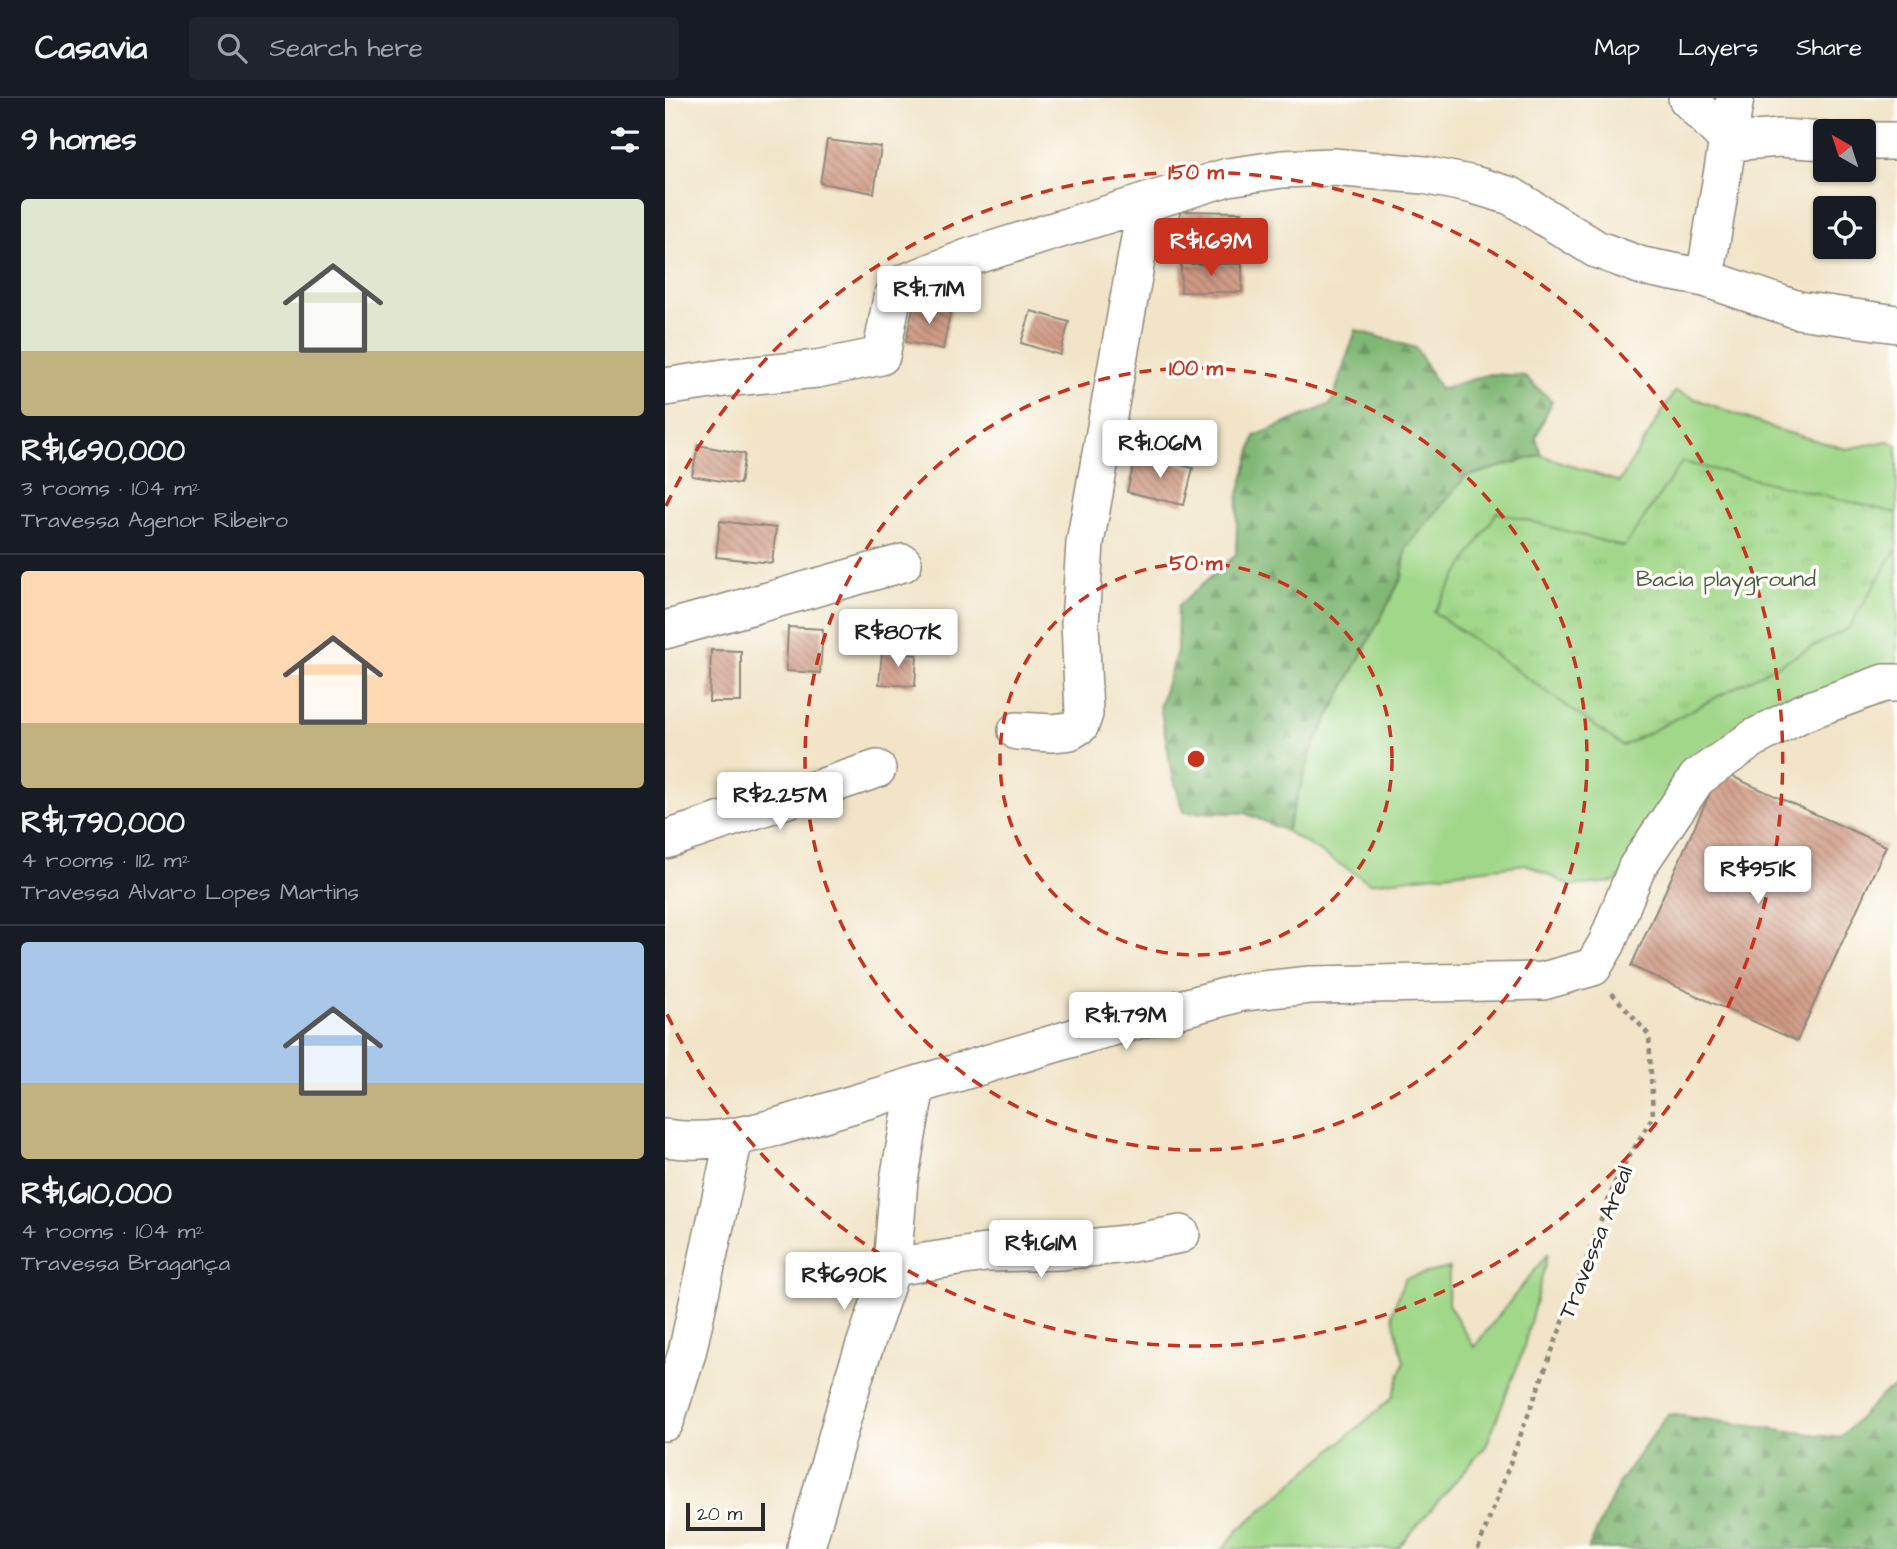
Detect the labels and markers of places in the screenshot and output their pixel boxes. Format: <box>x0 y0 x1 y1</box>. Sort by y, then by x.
pin: R$1.69M <box>1146 218 1276 278</box>
pin: R$1.71M <box>864 266 994 326</box>
pin: R$1.06M <box>1095 420 1225 480</box>
pin: R$807K <box>841 610 955 669</box>
centre of rings <box>1184 747 1208 771</box>
pin: R$2.25M <box>715 772 845 832</box>
pin: R$951K <box>1701 846 1815 906</box>
pin: R$1.79M <box>1061 992 1191 1052</box>
pin: R$1.61M <box>976 1220 1106 1280</box>
pin: R$690K <box>787 1252 901 1312</box>

